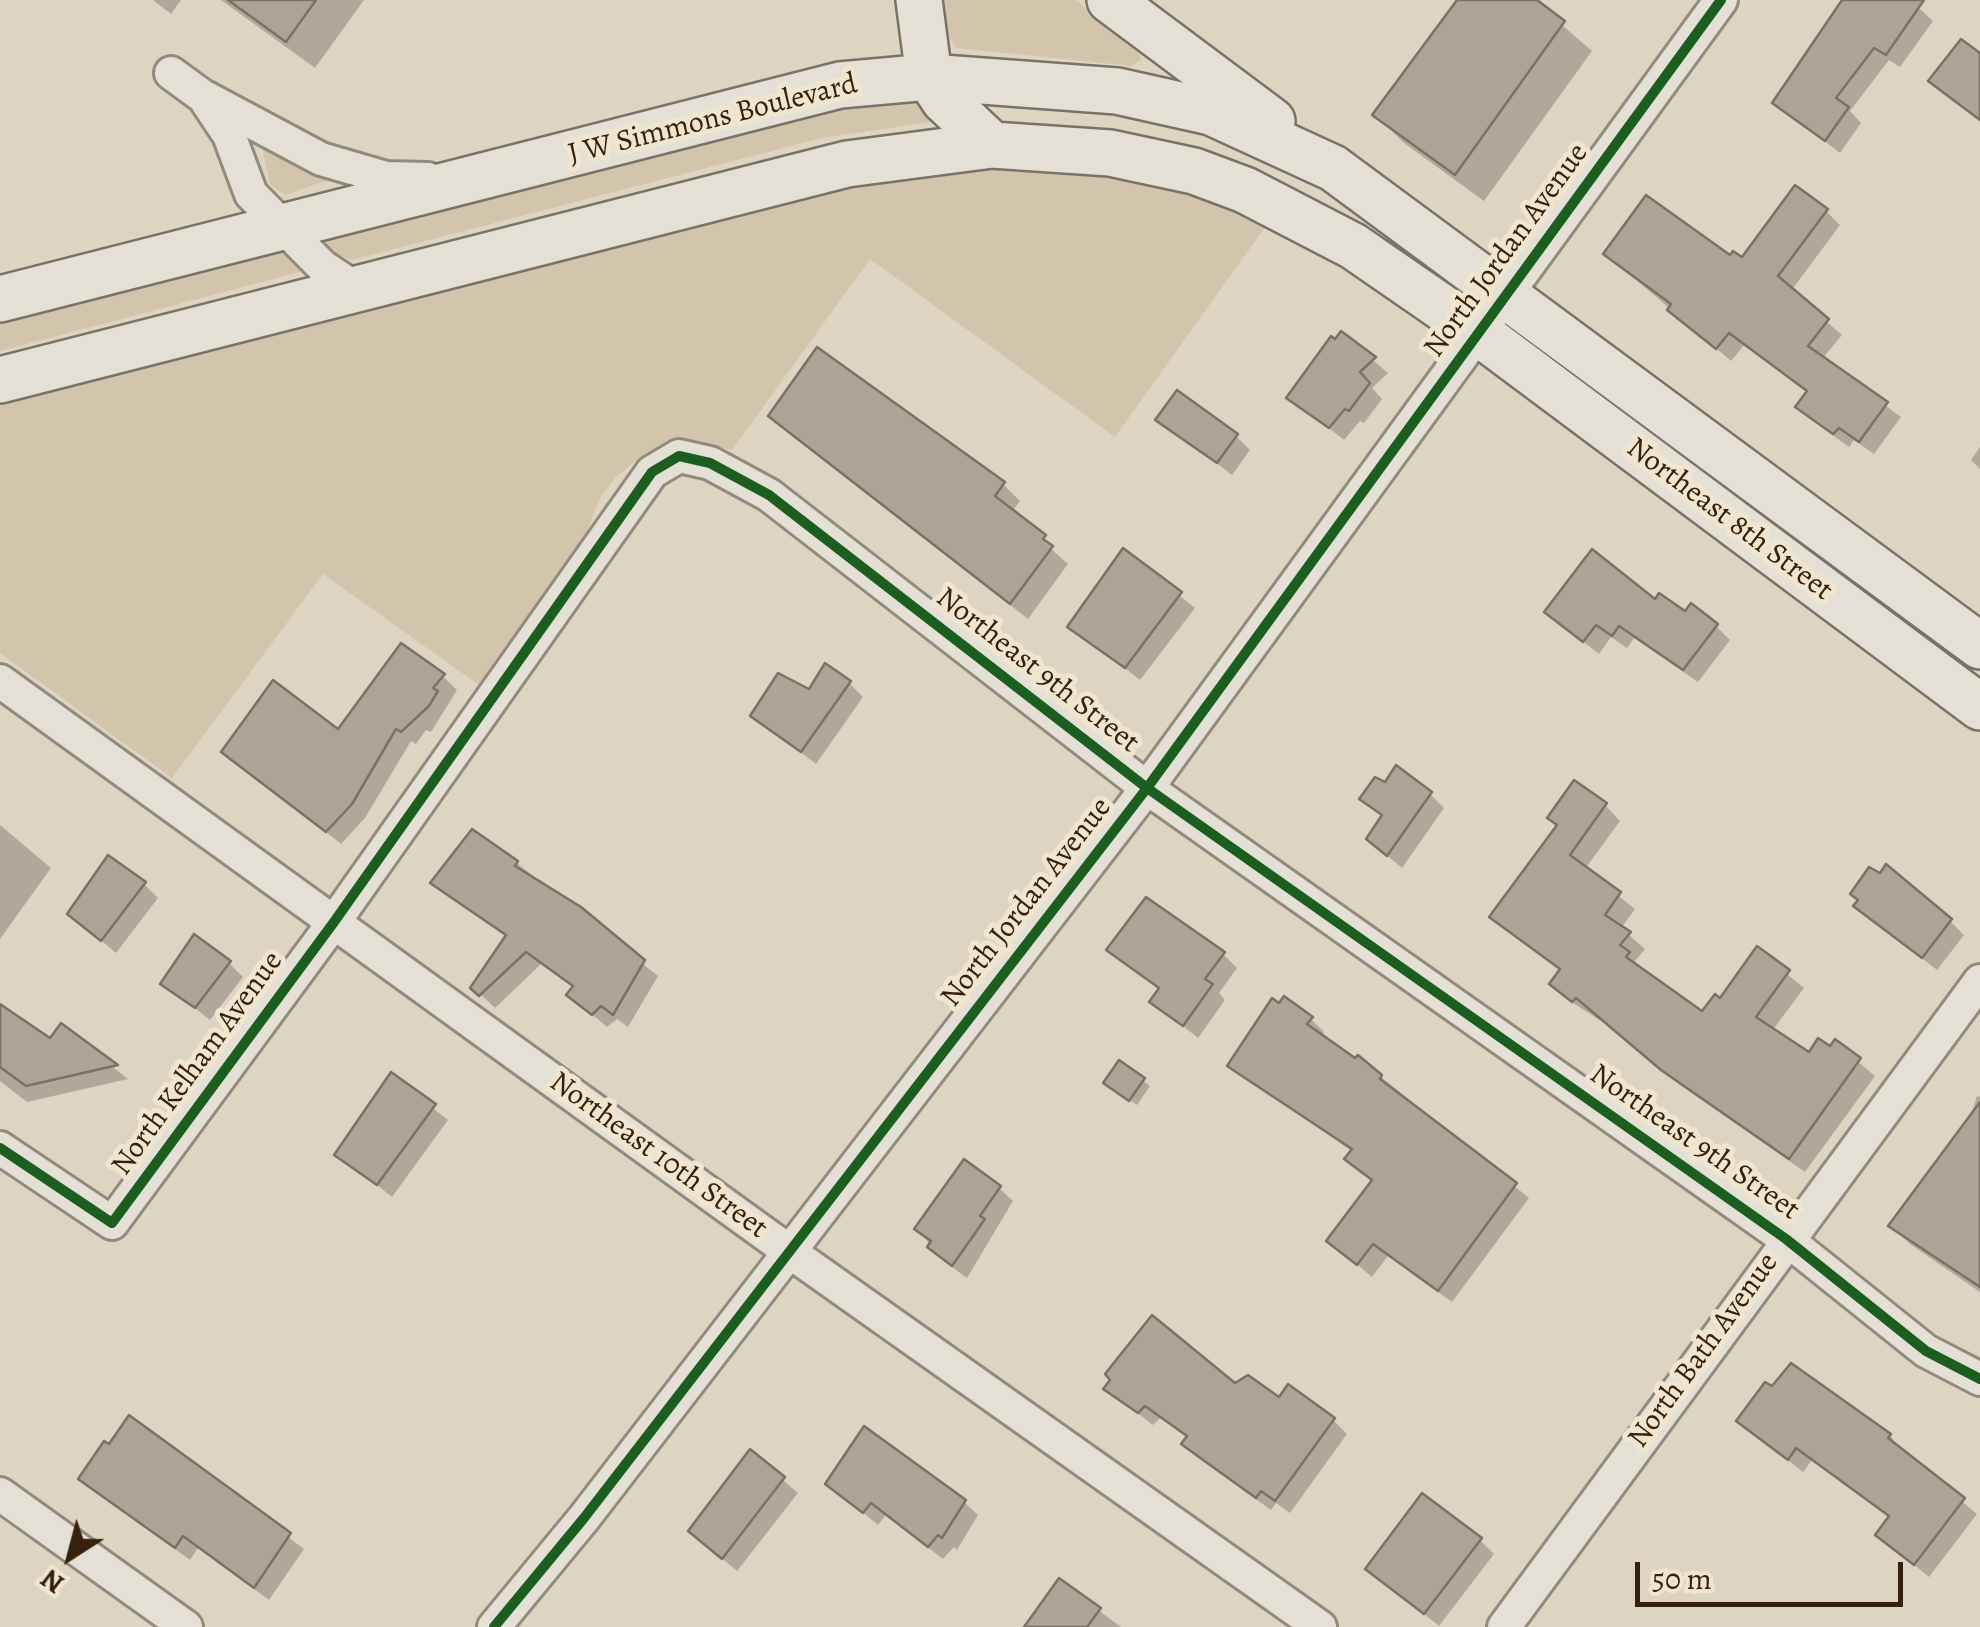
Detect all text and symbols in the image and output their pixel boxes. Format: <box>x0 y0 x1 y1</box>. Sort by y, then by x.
street label: J W Simmons Boulevard <box>565 67 861 173</box>
street label: North Jordan Avenue <box>1417 137 1597 365</box>
street label: Northeast 8th Street <box>1619 431 1839 609</box>
street label: Northeast 9th Street <box>928 580 1146 762</box>
street label: North Jordan Avenue <box>934 791 1120 1015</box>
street label: North Kelham Avenue <box>105 945 291 1183</box>
street label: Northeast 9th Street <box>1582 1057 1806 1229</box>
street label: Northeast 10th Street <box>542 1065 774 1247</box>
street label: North Bath Avenue <box>1621 1246 1787 1456</box>
north arrow <box>20 1507 120 1607</box>
scale bar <box>1640 1542 1908 1604</box>
text: 50 m <box>1652 1559 1712 1599</box>
text: N <box>33 1560 72 1603</box>

